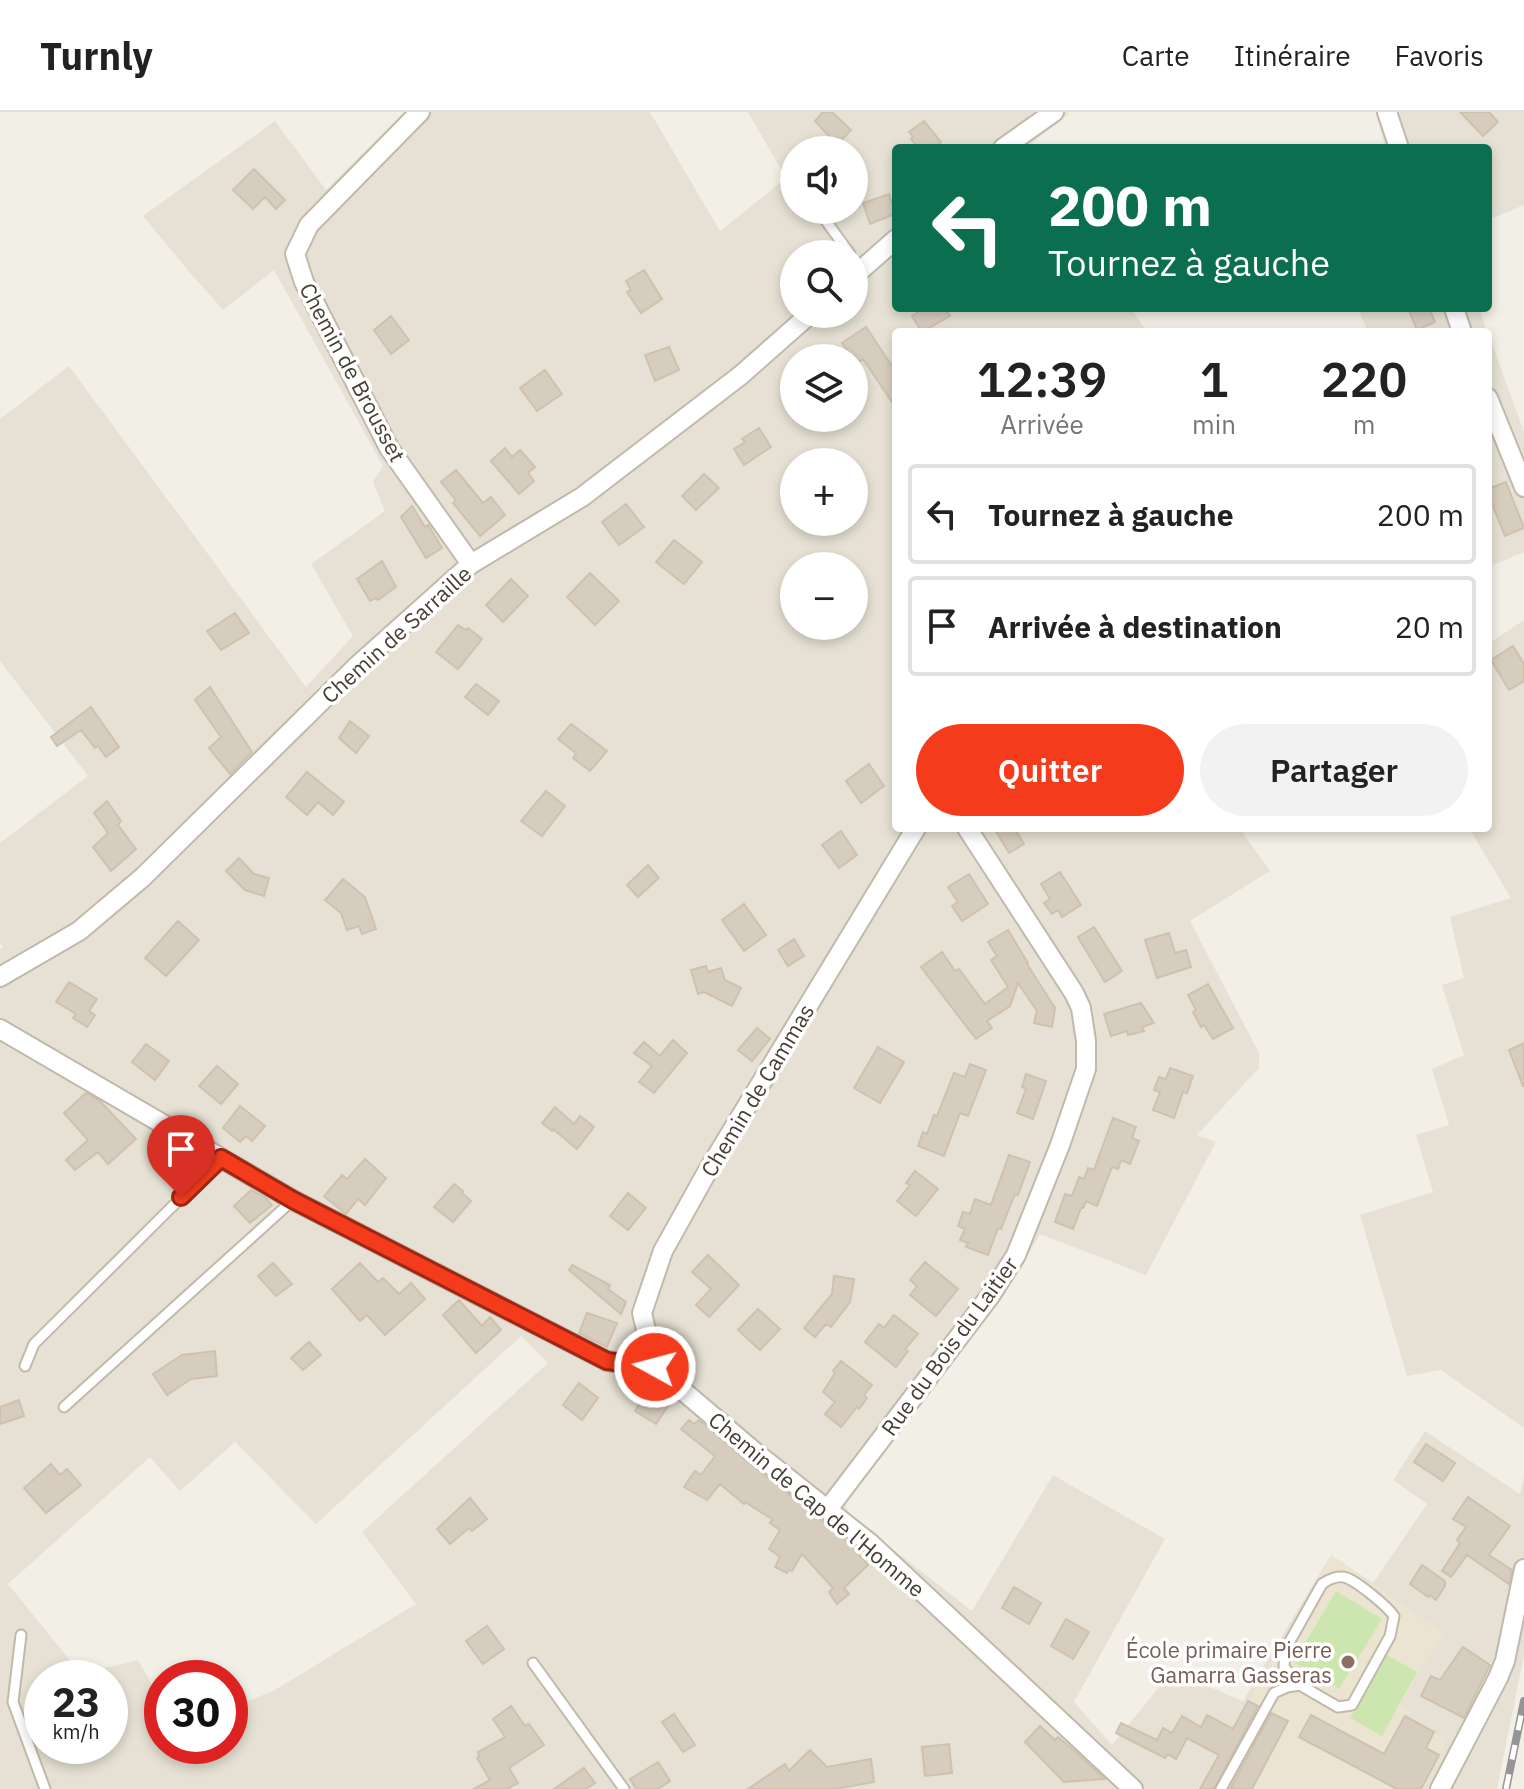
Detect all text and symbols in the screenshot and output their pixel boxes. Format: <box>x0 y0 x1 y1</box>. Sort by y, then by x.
text: Turnly <box>40 31 153 80</box>
text: Carte <box>1122 37 1190 74</box>
text: Itinéraire <box>1234 37 1351 74</box>
text: Favoris <box>1395 37 1484 74</box>
map controls <box>780 136 868 640</box>
button: sound <box>780 136 868 224</box>
text: 200 m <box>1048 169 1212 241</box>
icon: left <box>916 176 1020 280</box>
text: Tournez à gauche <box>1048 239 1330 286</box>
button: search <box>780 240 868 328</box>
street label: Chemin de Brousset <box>294 277 412 467</box>
button: layers <box>780 344 868 432</box>
text: 12:39 <box>977 348 1107 410</box>
text: 1 <box>1200 348 1228 410</box>
text: 220 <box>1321 348 1407 410</box>
text: Arrivée <box>1000 407 1084 441</box>
text: min <box>1192 407 1236 441</box>
text: m <box>1353 407 1375 441</box>
button: + <box>780 448 868 536</box>
icon: left <box>920 492 964 536</box>
text: Tournez à gauche <box>988 495 1234 534</box>
text: 200 m <box>1377 495 1464 534</box>
button: − <box>780 552 868 640</box>
street label: Chemin de Sarraille <box>315 559 477 709</box>
icon: arrive <box>920 604 964 648</box>
text: Arrivée à destination <box>988 607 1282 646</box>
text: 20 m <box>1395 607 1464 646</box>
button: Quitter <box>916 724 1184 816</box>
button: Partager <box>1200 724 1468 816</box>
street label: Chemin de Cammas <box>694 998 820 1182</box>
pin <box>147 1115 215 1197</box>
icon: arrive <box>159 1127 203 1171</box>
street label: Rue du Bois du Laitier <box>874 1251 1024 1441</box>
position arrow <box>613 1325 697 1409</box>
street label: Chemin de Cap de l'Homme <box>703 1405 931 1603</box>
place label: École primaire Pierre Gamarra Gasseras <box>1126 1635 1332 1689</box>
marker: École primaire Pierre Gamarra Gasseras <box>1339 1653 1357 1671</box>
speed limit sign: 30 <box>144 1660 248 1764</box>
text: 23 <box>52 1676 100 1728</box>
text: km/h <box>52 1718 100 1745</box>

